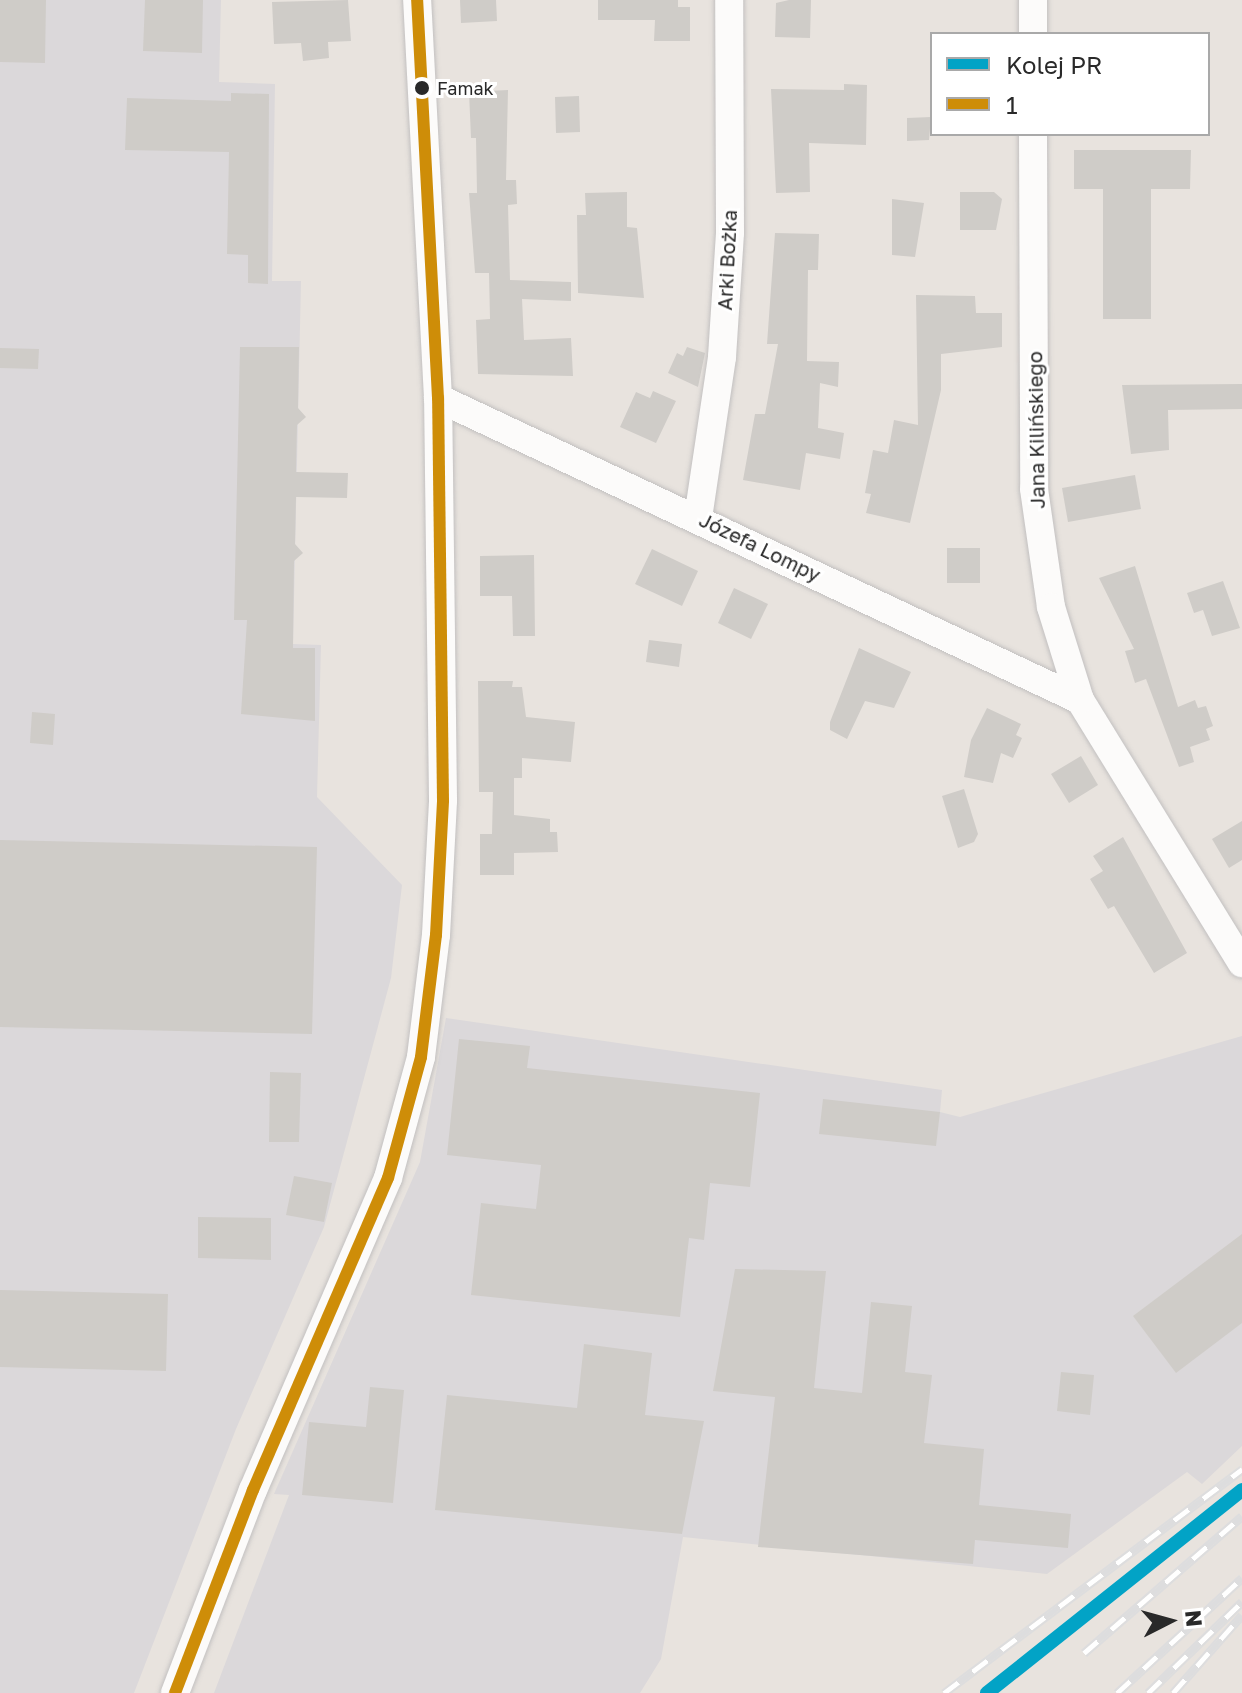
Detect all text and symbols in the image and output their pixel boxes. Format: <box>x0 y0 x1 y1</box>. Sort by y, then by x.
legend <box>930 32 1210 136</box>
text: Kolej PR <box>1006 50 1102 79</box>
place label: Famak <box>437 77 494 99</box>
marker: Famak <box>414 80 430 96</box>
text: 1 <box>1006 90 1018 119</box>
street label: Arki Bożka <box>712 209 742 311</box>
street label: Jana Kilińskiego <box>1023 351 1049 509</box>
street label: Józefa Lompy <box>695 507 825 587</box>
north arrow <box>1130 1581 1210 1661</box>
text: N <box>1180 1609 1209 1628</box>

